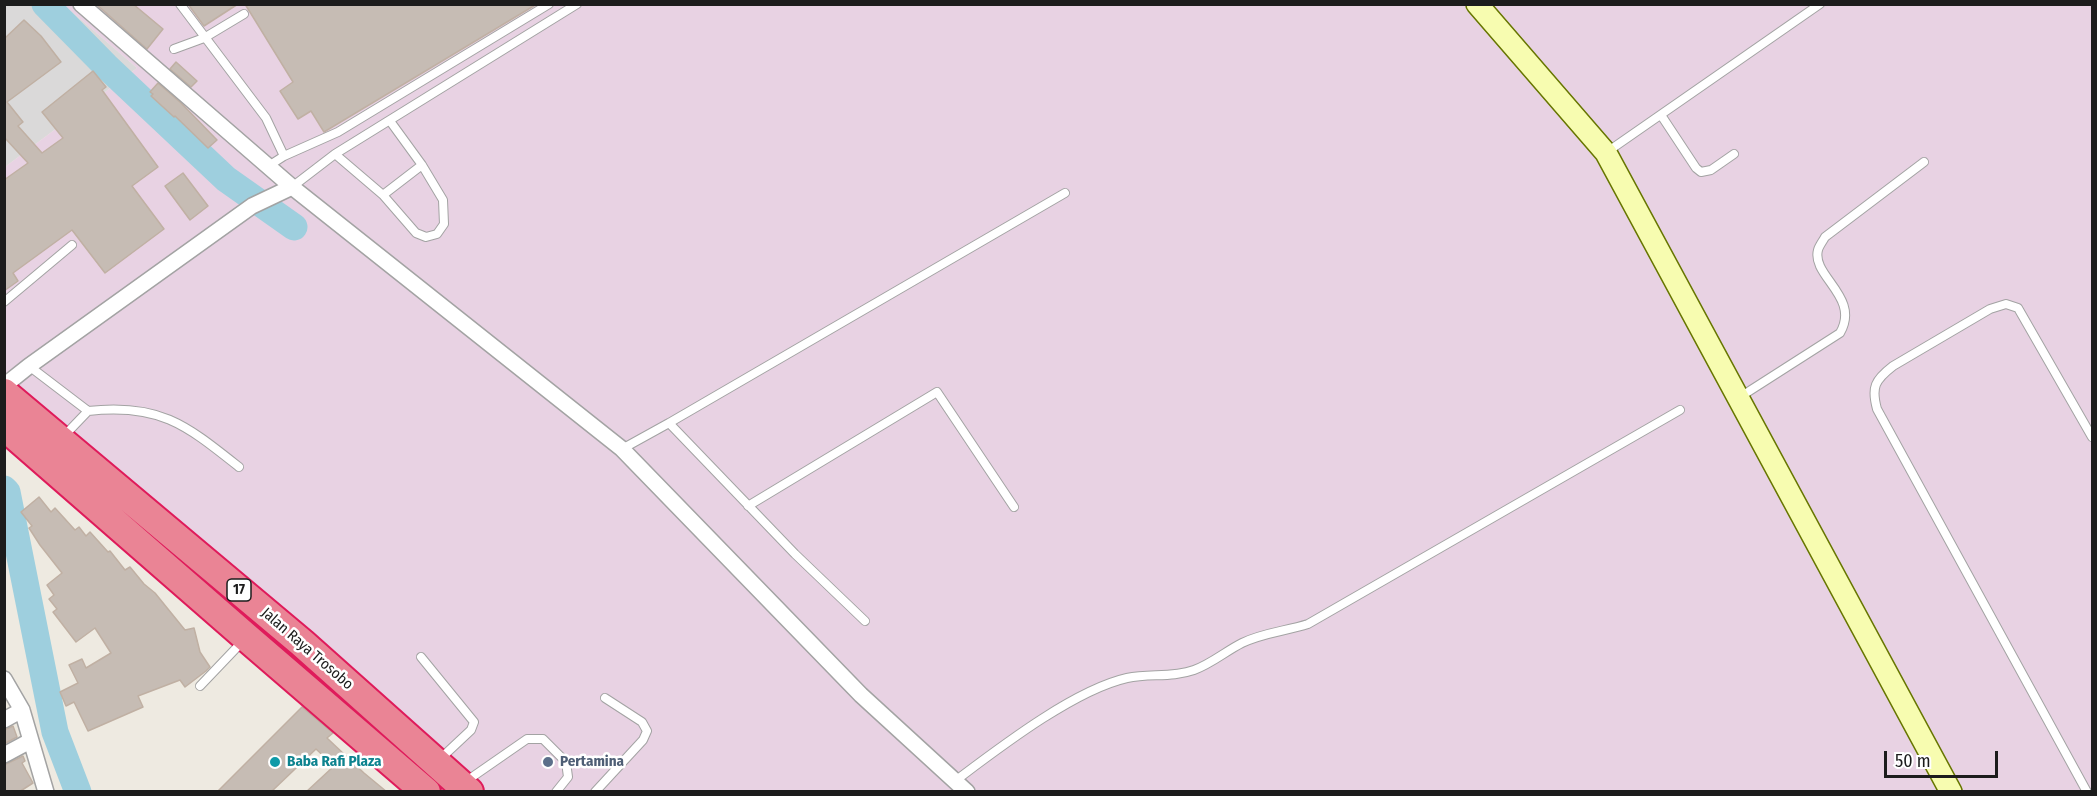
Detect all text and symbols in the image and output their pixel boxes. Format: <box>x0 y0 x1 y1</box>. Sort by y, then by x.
road number: 17 <box>227 579 251 601</box>
street label: Jalan Raya Trosobo <box>257 604 357 694</box>
scale bar <box>1887 739 2001 777</box>
text: 50 m <box>1895 750 1931 772</box>
place label: Baba Rafi Plaza <box>287 753 382 771</box>
place label: Pertamina <box>560 753 624 771</box>
marker: Baba Rafi Plaza <box>268 755 282 769</box>
marker: Pertamina <box>541 755 555 769</box>

